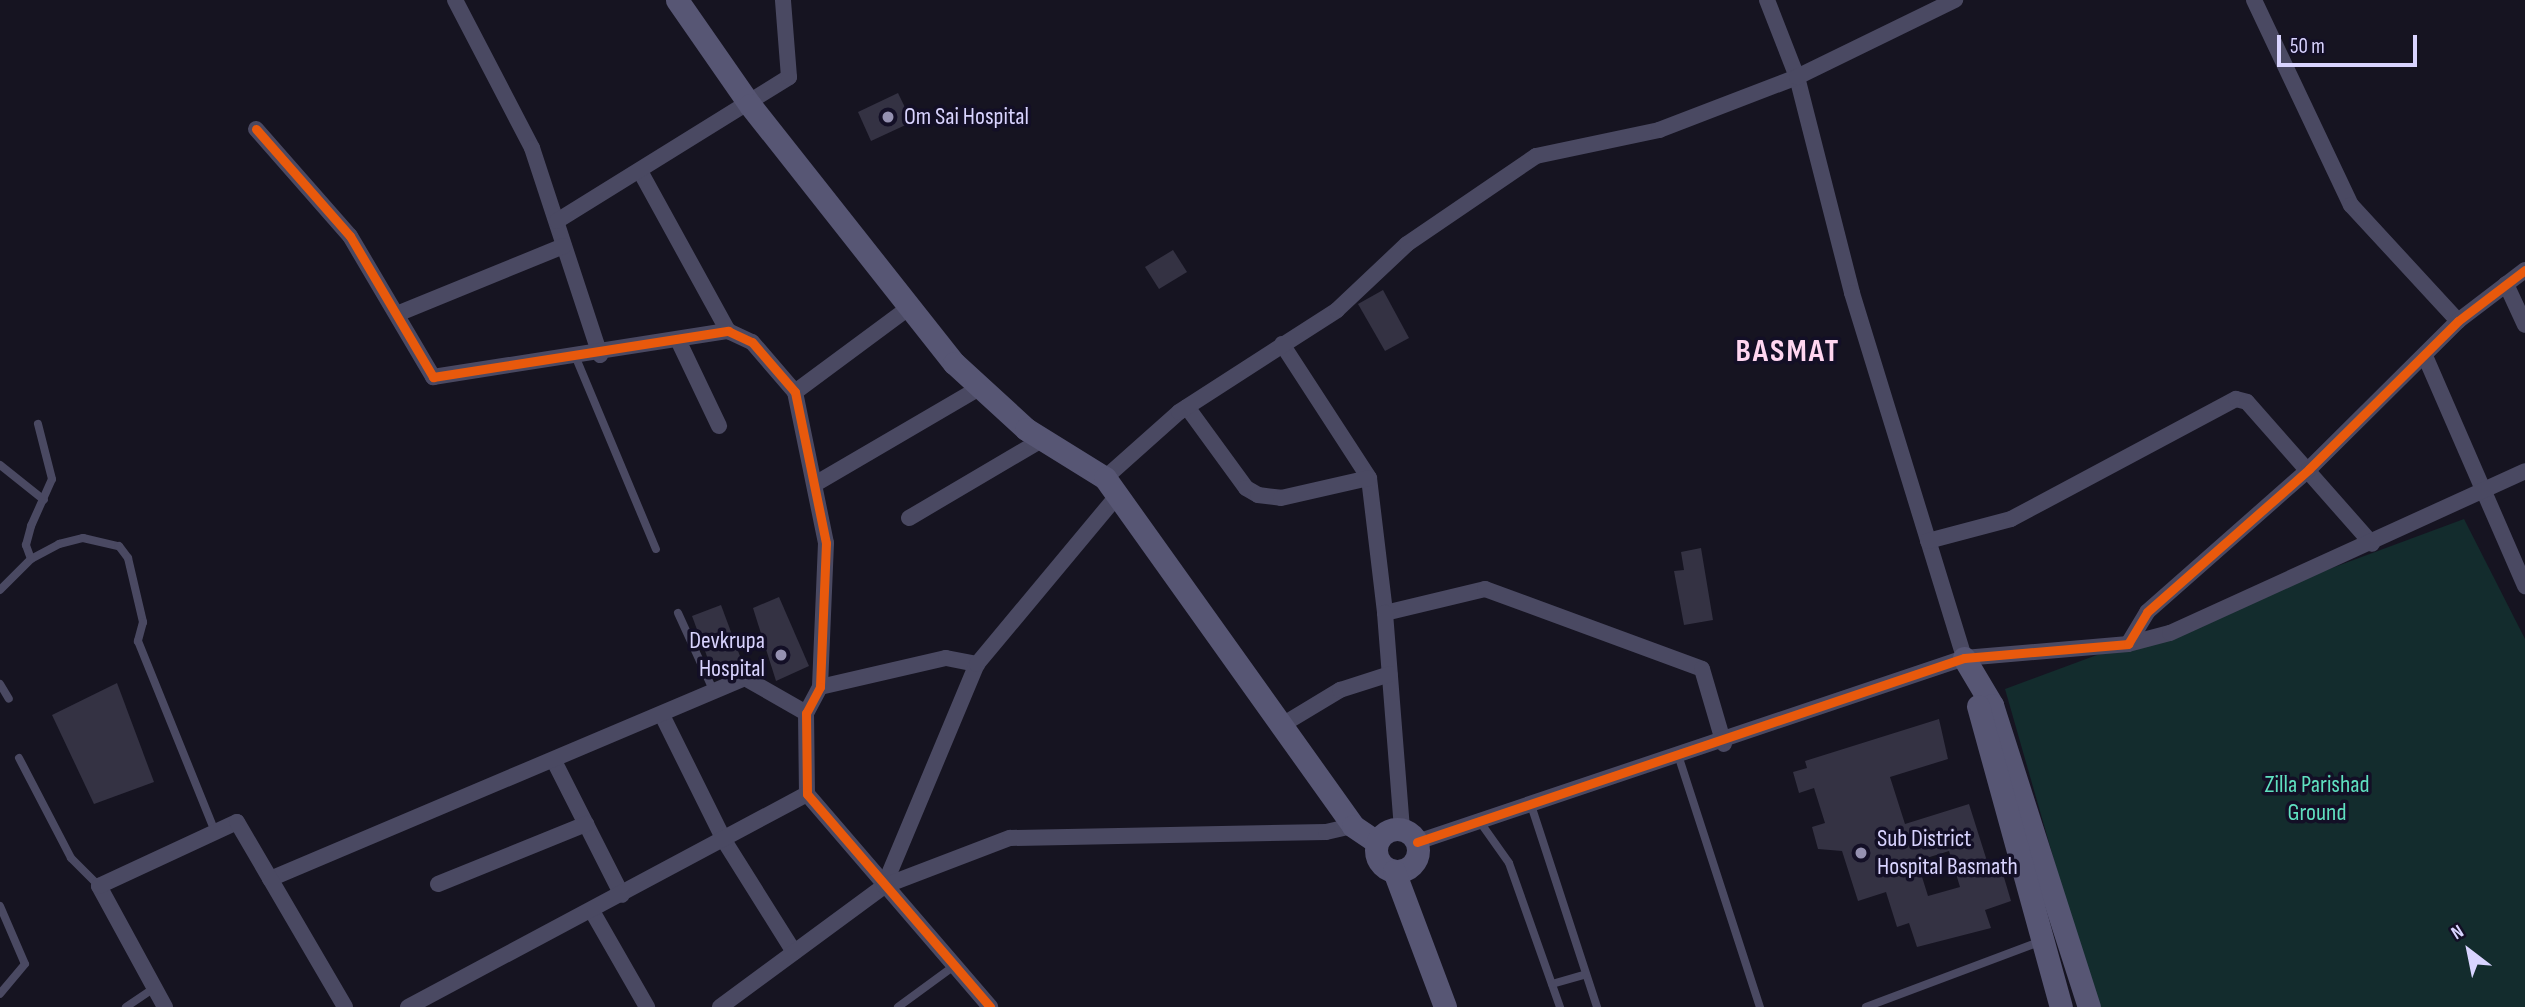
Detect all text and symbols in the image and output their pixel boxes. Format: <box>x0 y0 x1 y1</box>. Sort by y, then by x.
scale bar <box>2280 21 2420 65</box>
text: 50 m <box>2290 34 2325 59</box>
place label: Om Sai Hospital <box>904 103 1029 131</box>
marker: Om Sai Hospital <box>878 107 898 127</box>
district label: BASMAT <box>1736 333 1840 371</box>
place label: Devkrupa Hospital <box>689 627 765 683</box>
marker: Devkrupa Hospital <box>771 645 791 665</box>
park label: Zilla Parishad Ground <box>2265 771 2369 827</box>
place label: Sub District Hospital Basmath <box>1877 825 2018 881</box>
marker: Sub District Hospital Basmath <box>1851 843 1871 863</box>
north arrow <box>2434 916 2504 986</box>
text: N <box>2447 920 2468 945</box>

